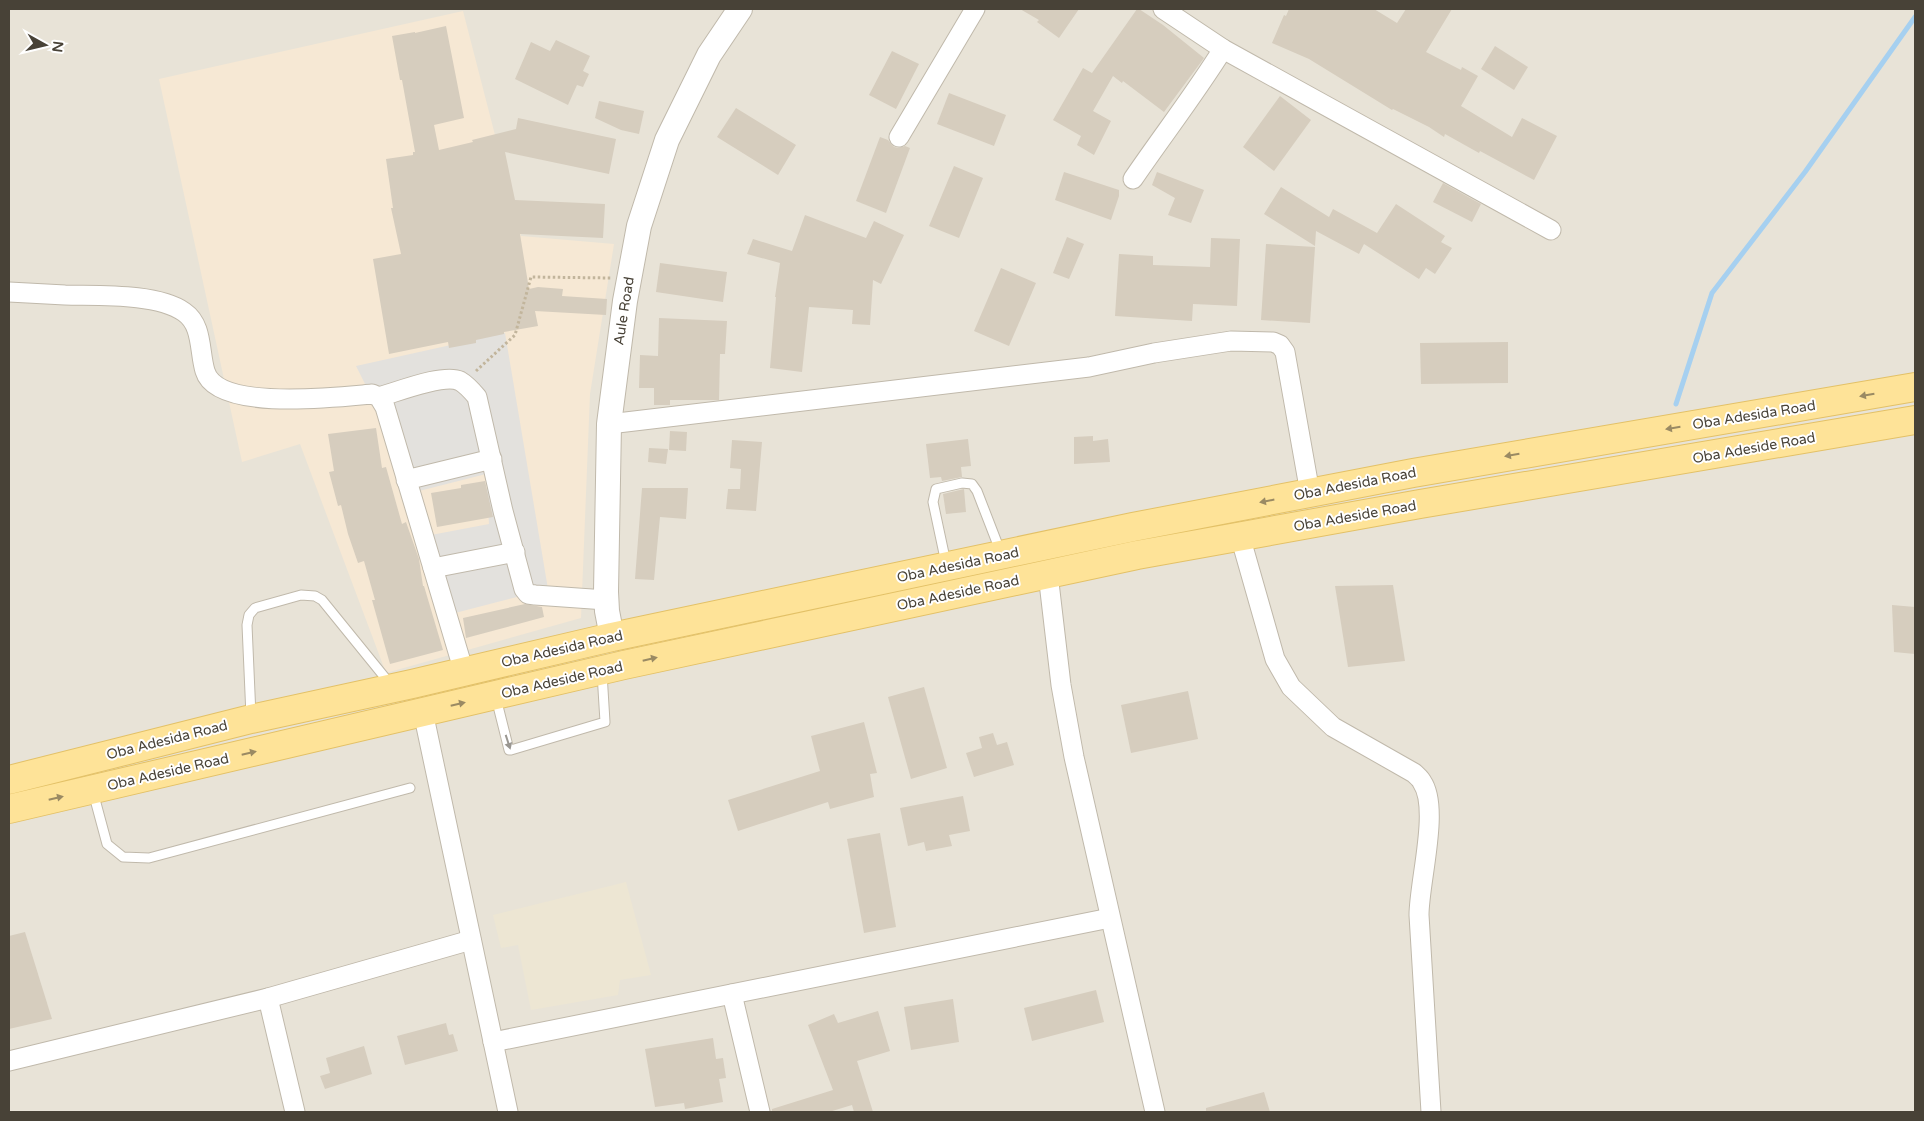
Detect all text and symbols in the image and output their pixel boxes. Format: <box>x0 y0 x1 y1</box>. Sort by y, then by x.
north arrow <box>20 20 70 70</box>
text: N <box>48 40 67 53</box>
street label: Aule Road <box>610 276 638 346</box>
one-way arrow <box>1859 392 1875 400</box>
street label: Oba Adesida Road <box>1691 397 1817 433</box>
one-way arrow <box>1664 425 1680 433</box>
street label: Oba Adeside Road <box>1691 429 1817 467</box>
one-way arrow <box>1504 452 1520 460</box>
street label: Oba Adesida Road <box>1292 464 1418 504</box>
one-way arrow <box>1259 497 1274 505</box>
street label: Oba Adeside Road <box>1292 497 1418 535</box>
street label: Oba Adesida Road <box>895 544 1021 586</box>
street label: Oba Adeside Road <box>895 572 1021 614</box>
street label: Oba Adesida Road <box>500 627 624 671</box>
one-way arrow <box>643 655 658 663</box>
street label: Oba Adeside Road <box>499 658 625 702</box>
one-way arrow <box>450 700 465 708</box>
street label: Oba Adesida Road <box>105 717 229 763</box>
one-way arrow <box>504 735 512 750</box>
one-way arrow <box>241 749 256 757</box>
street label: Oba Adeside Road <box>105 750 231 794</box>
one-way arrow <box>49 794 64 802</box>

